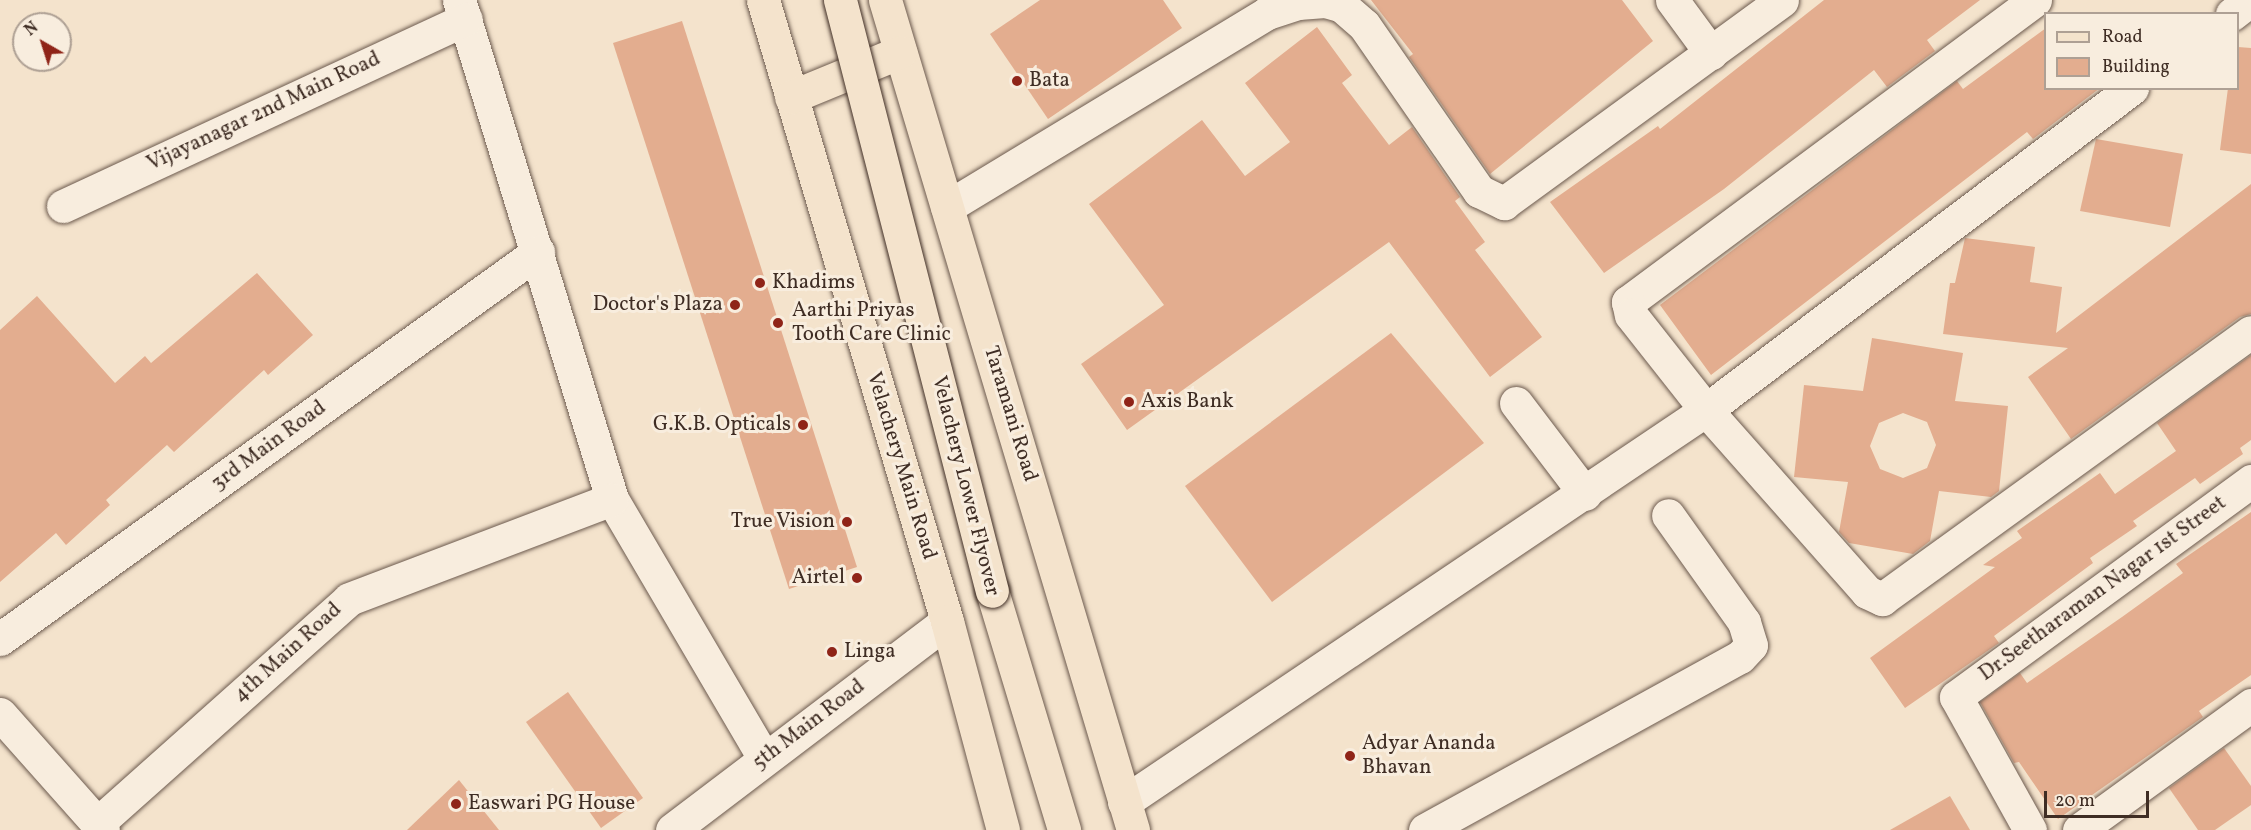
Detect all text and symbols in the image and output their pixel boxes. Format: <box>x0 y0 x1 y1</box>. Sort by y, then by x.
north arrow <box>12 12 72 72</box>
legend <box>2044 12 2239 90</box>
text: N <box>20 17 43 42</box>
text: Road <box>2102 25 2143 50</box>
street label: Vijayanagar 2nd Main Road <box>143 47 385 177</box>
text: Building <box>2102 55 2170 80</box>
place label: Bata <box>1029 68 1070 94</box>
marker: Bata <box>1010 74 1024 88</box>
place label: Khadims <box>772 270 855 296</box>
marker: Khadims <box>753 276 767 290</box>
place label: Doctor's Plaza <box>593 292 723 318</box>
marker: Doctor's Plaza <box>728 298 742 312</box>
place label: Aarthi Priyas Tooth Care Clinic <box>792 298 951 348</box>
marker: Aarthi Priyas Tooth Care Clinic <box>769 314 787 332</box>
street label: Taramani Road <box>977 343 1043 485</box>
street label: Velachery Main Road <box>860 369 942 563</box>
street label: Velachery Lower Flyover <box>925 373 1005 599</box>
place label: Axis Bank <box>1141 389 1234 415</box>
marker: Axis Bank <box>1122 395 1136 409</box>
street label: 3rd Main Road <box>207 396 331 496</box>
place label: G.K.B. Opticals <box>653 412 791 438</box>
marker: G.K.B. Opticals <box>796 418 810 432</box>
street label: Dr.Seetharaman Nagar 1st Street <box>1975 491 2231 687</box>
place label: True Vision <box>730 509 835 535</box>
marker: True Vision <box>840 515 854 529</box>
place label: Airtel <box>792 565 845 591</box>
marker: Airtel <box>850 571 864 585</box>
street label: 4th Main Road <box>229 598 347 708</box>
place label: Linga <box>844 639 896 665</box>
marker: Linga <box>825 645 839 659</box>
street label: 5th Main Road <box>748 674 870 776</box>
place label: Adyar Ananda Bhavan <box>1362 731 1496 781</box>
marker: Adyar Ananda Bhavan <box>1343 749 1357 763</box>
scale bar <box>2047 779 2152 817</box>
text: 20 m <box>2055 789 2095 814</box>
place label: Easwari PG House <box>468 791 635 817</box>
marker: Easwari PG House <box>449 797 463 811</box>

